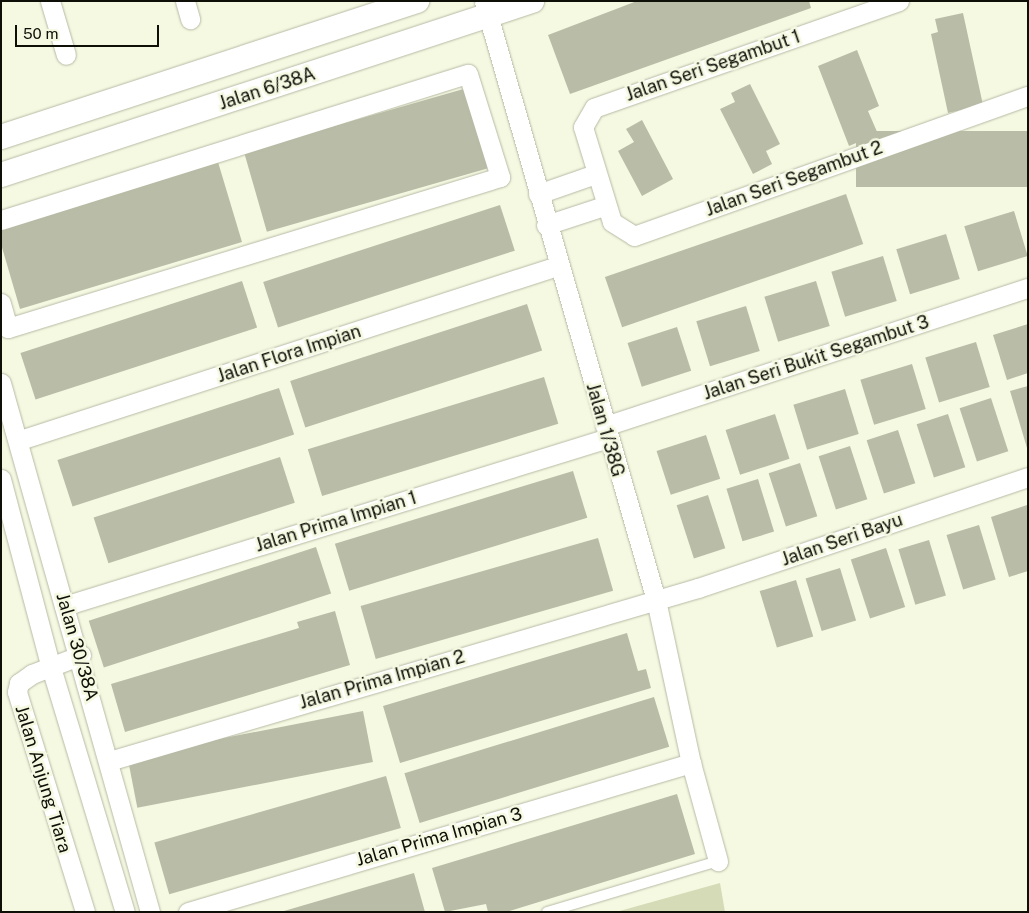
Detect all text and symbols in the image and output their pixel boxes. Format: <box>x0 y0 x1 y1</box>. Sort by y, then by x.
scale bar <box>18 15 161 47</box>
text: 50 m <box>23 25 58 42</box>
street label: Jalan Seri Segambut 1 <box>623 26 803 106</box>
street label: Jalan 6/38A <box>216 63 318 115</box>
street label: Jalan Seri Segambut 2 <box>702 137 886 221</box>
street label: Jalan Seri Bukit Segambut 3 <box>700 311 932 405</box>
street label: Jalan Flora Impian <box>214 321 364 387</box>
street label: Jalan 1/38G <box>581 381 629 479</box>
street label: Jalan Prima Impian 1 <box>253 487 419 557</box>
street label: Jalan Seri Bayu <box>778 509 906 571</box>
street label: Jalan 30/38A <box>51 591 103 703</box>
street label: Jalan Prima Impian 2 <box>297 646 467 714</box>
street label: Jalan Anjung Tiara <box>10 703 76 855</box>
street label: Jalan Prima Impian 3 <box>353 803 525 871</box>

